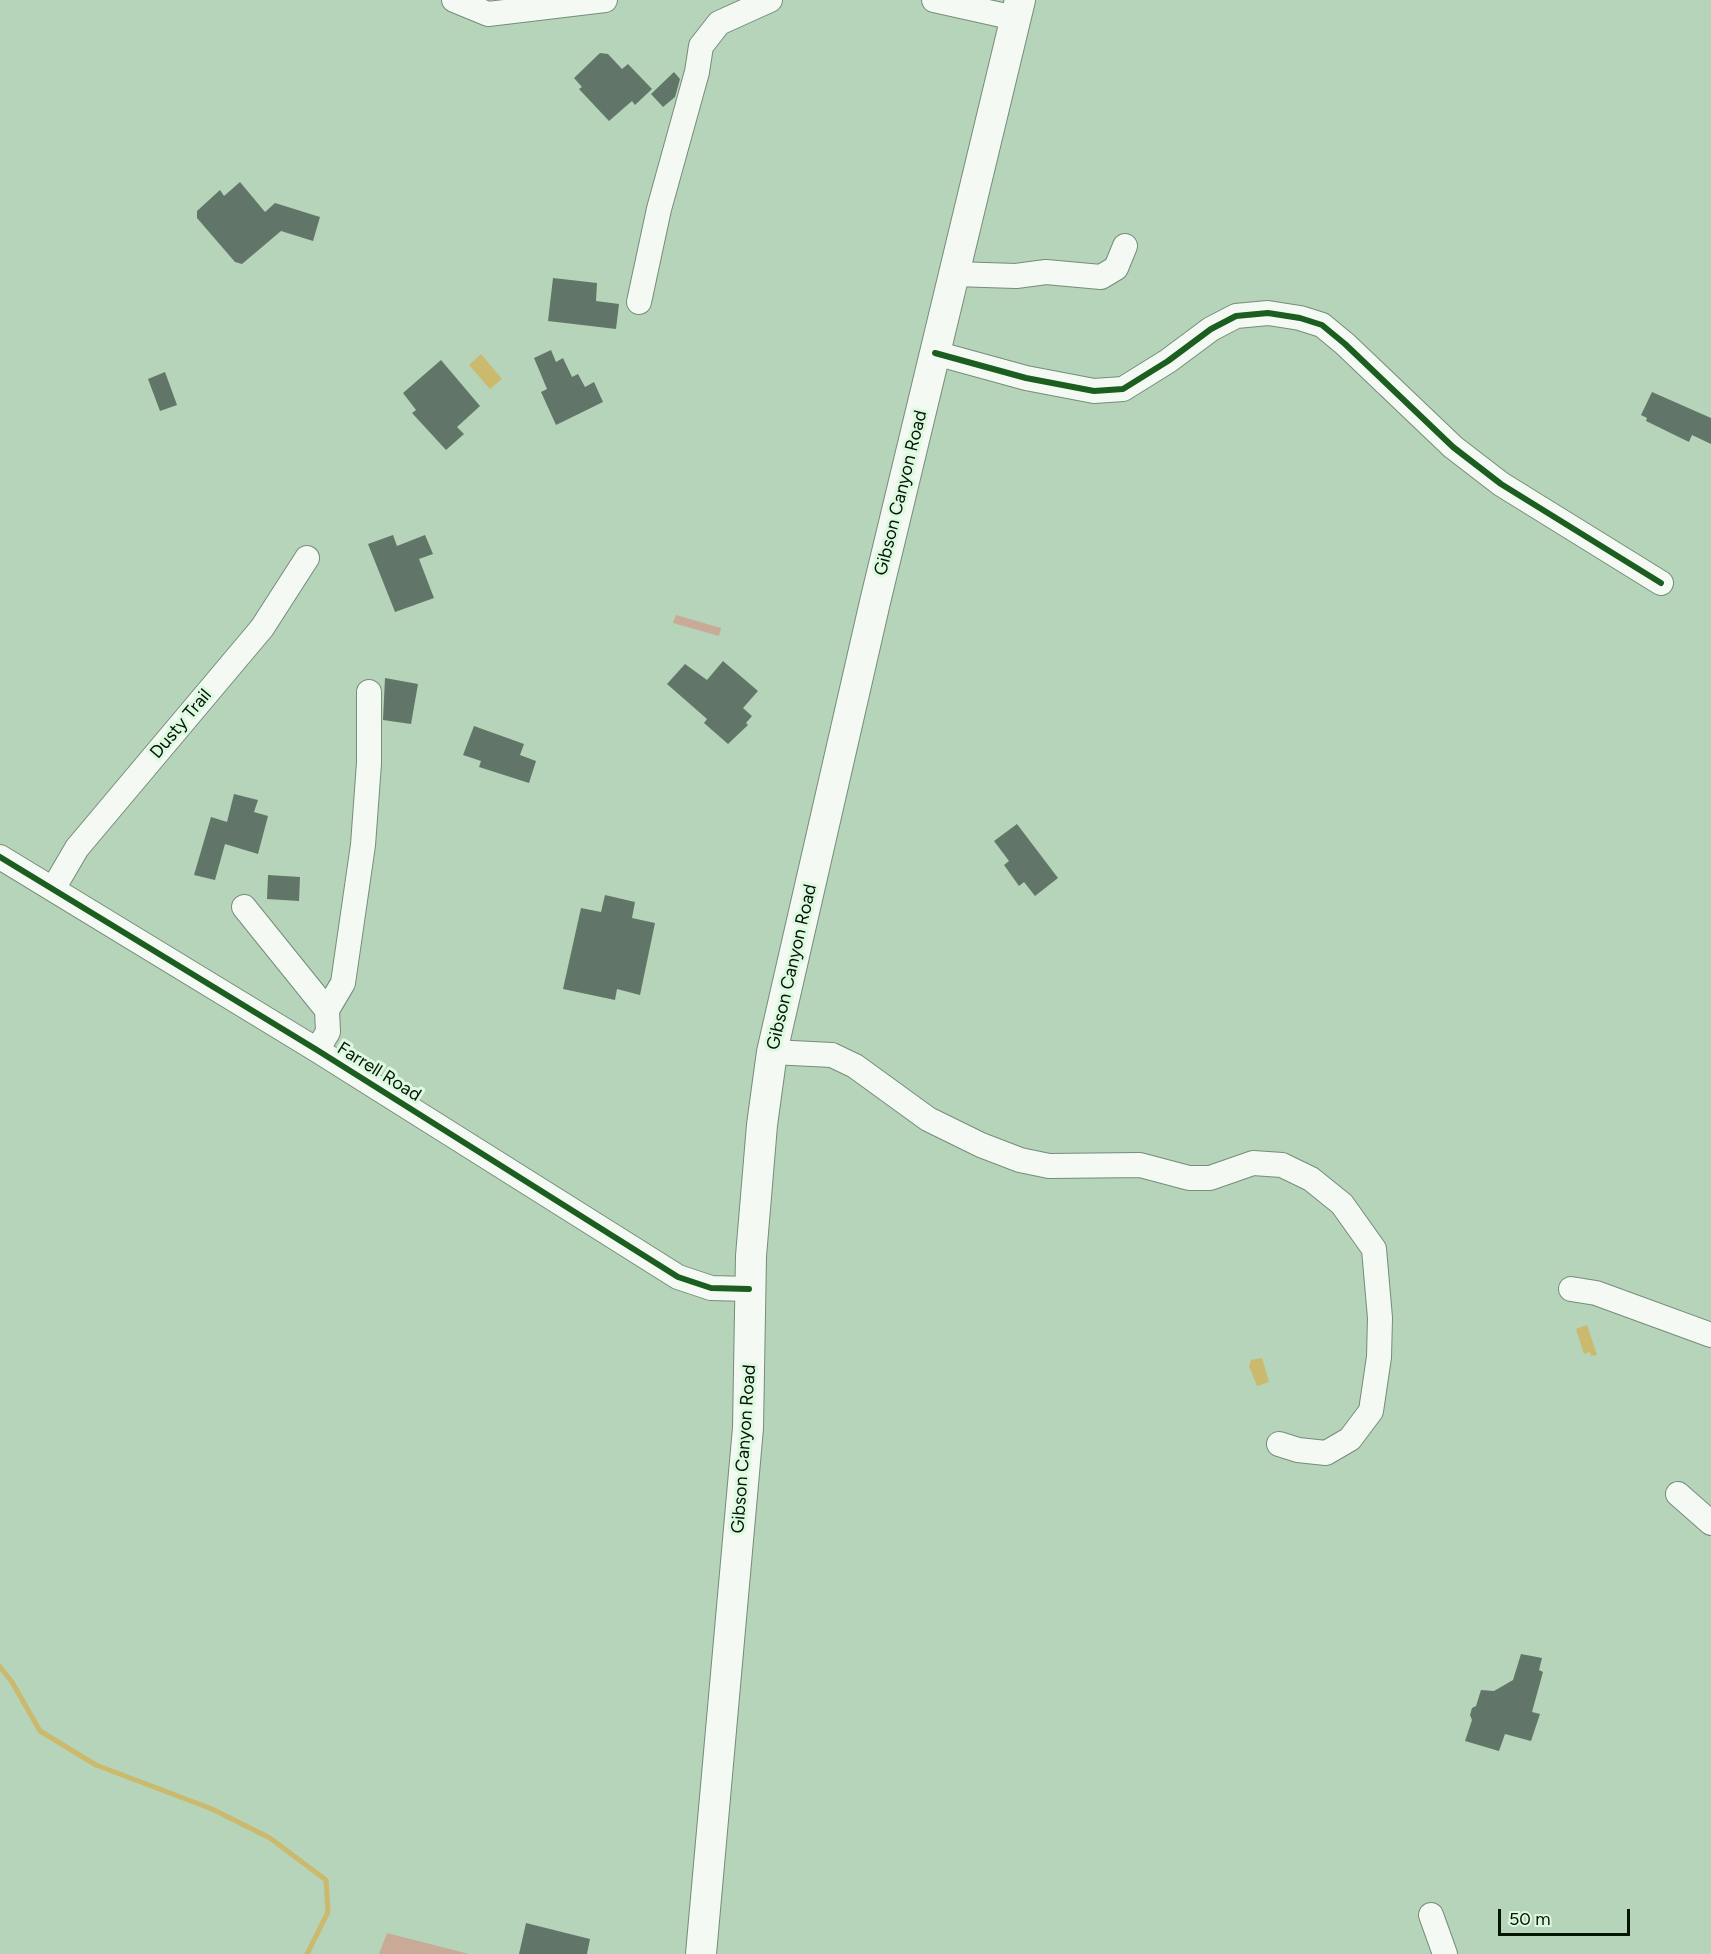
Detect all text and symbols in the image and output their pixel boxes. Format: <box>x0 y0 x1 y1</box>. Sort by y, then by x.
street label: Gibson Canyon Road <box>870 408 932 578</box>
street label: Dusty Trail <box>146 685 216 763</box>
street label: Gibson Canyon Road <box>762 882 822 1052</box>
street label: Farrell Road <box>333 1038 425 1106</box>
street label: Gibson Canyon Road <box>727 1364 761 1534</box>
scale bar <box>1501 1897 1633 1935</box>
text: 50 m <box>1509 1908 1551 1930</box>

